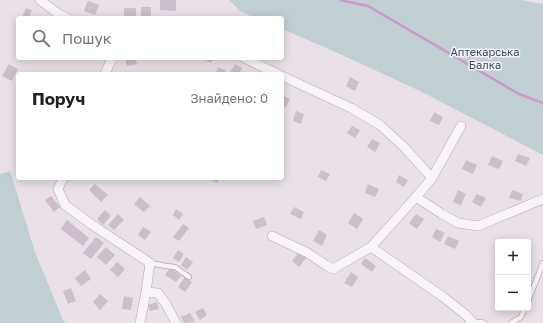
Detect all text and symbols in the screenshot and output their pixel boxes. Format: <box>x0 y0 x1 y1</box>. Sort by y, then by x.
search box <box>16 16 284 60</box>
icon: search <box>30 27 52 49</box>
text: Пошук <box>62 29 111 47</box>
park label: Аптекарська Балка <box>450 45 520 71</box>
text: Поруч <box>32 88 85 109</box>
text: Знайдено: 0 <box>190 90 268 106</box>
map controls <box>495 239 531 311</box>
button: + <box>495 239 531 275</box>
button: − <box>495 275 531 311</box>

